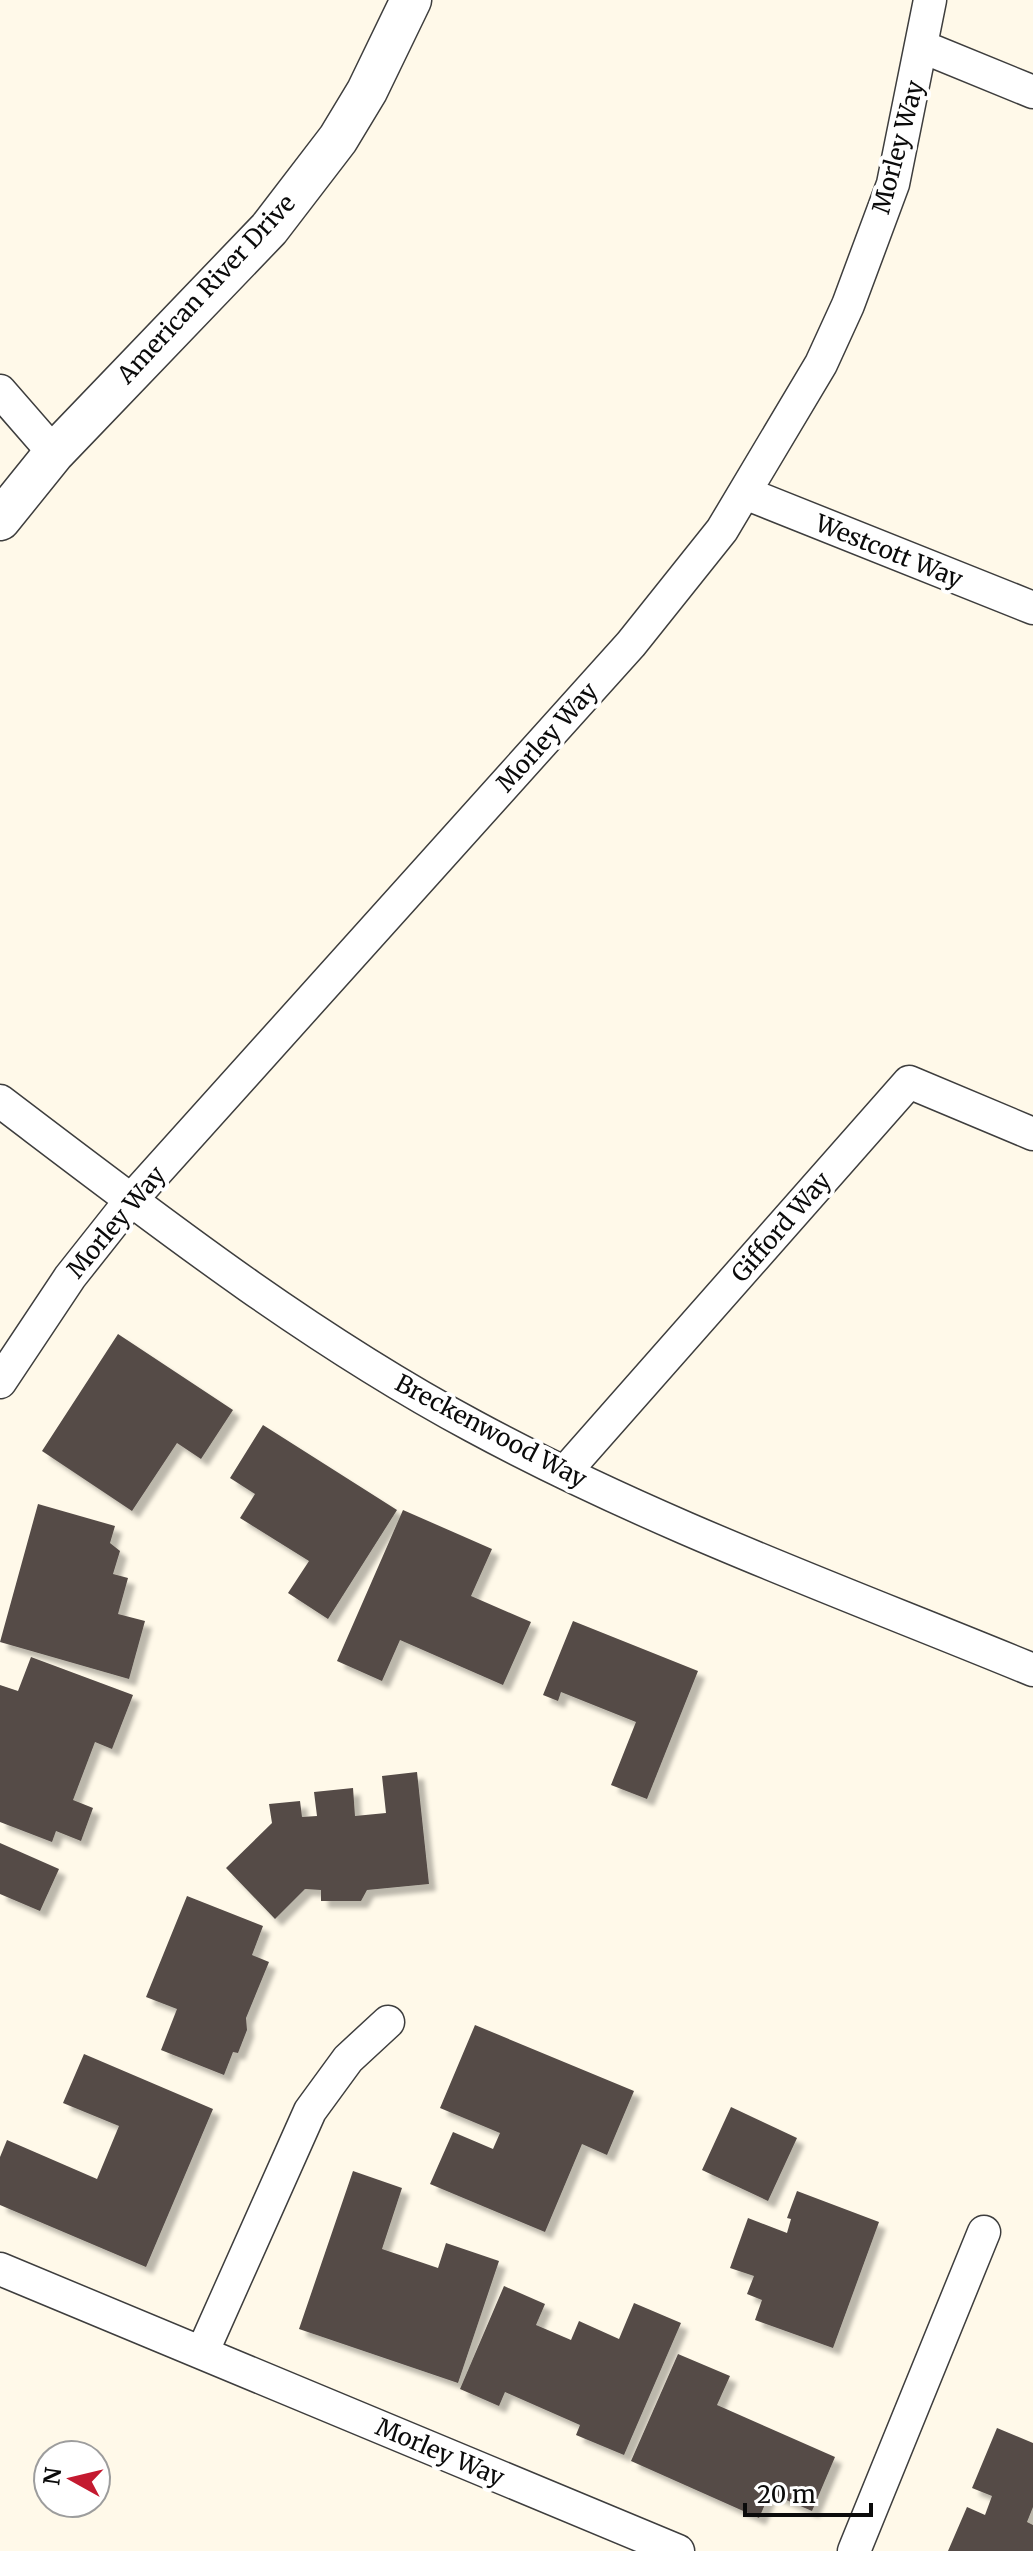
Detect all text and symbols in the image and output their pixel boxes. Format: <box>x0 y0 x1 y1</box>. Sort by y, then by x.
street label: Morley Way <box>865 77 931 217</box>
street label: American River Drive <box>110 188 302 391</box>
street label: Westcott Way <box>810 507 967 595</box>
street label: Morley Way <box>490 676 604 798</box>
street label: Morley Way <box>60 1160 172 1284</box>
street label: Gifford Way <box>725 1165 837 1289</box>
street label: Breckenwood Way <box>390 1367 592 1495</box>
street label: Morley Way <box>371 2411 509 2493</box>
north arrow <box>32 2439 112 2519</box>
text: N <box>37 2465 67 2487</box>
scale bar <box>745 2467 871 2517</box>
text: 20 m <box>757 2479 816 2510</box>

